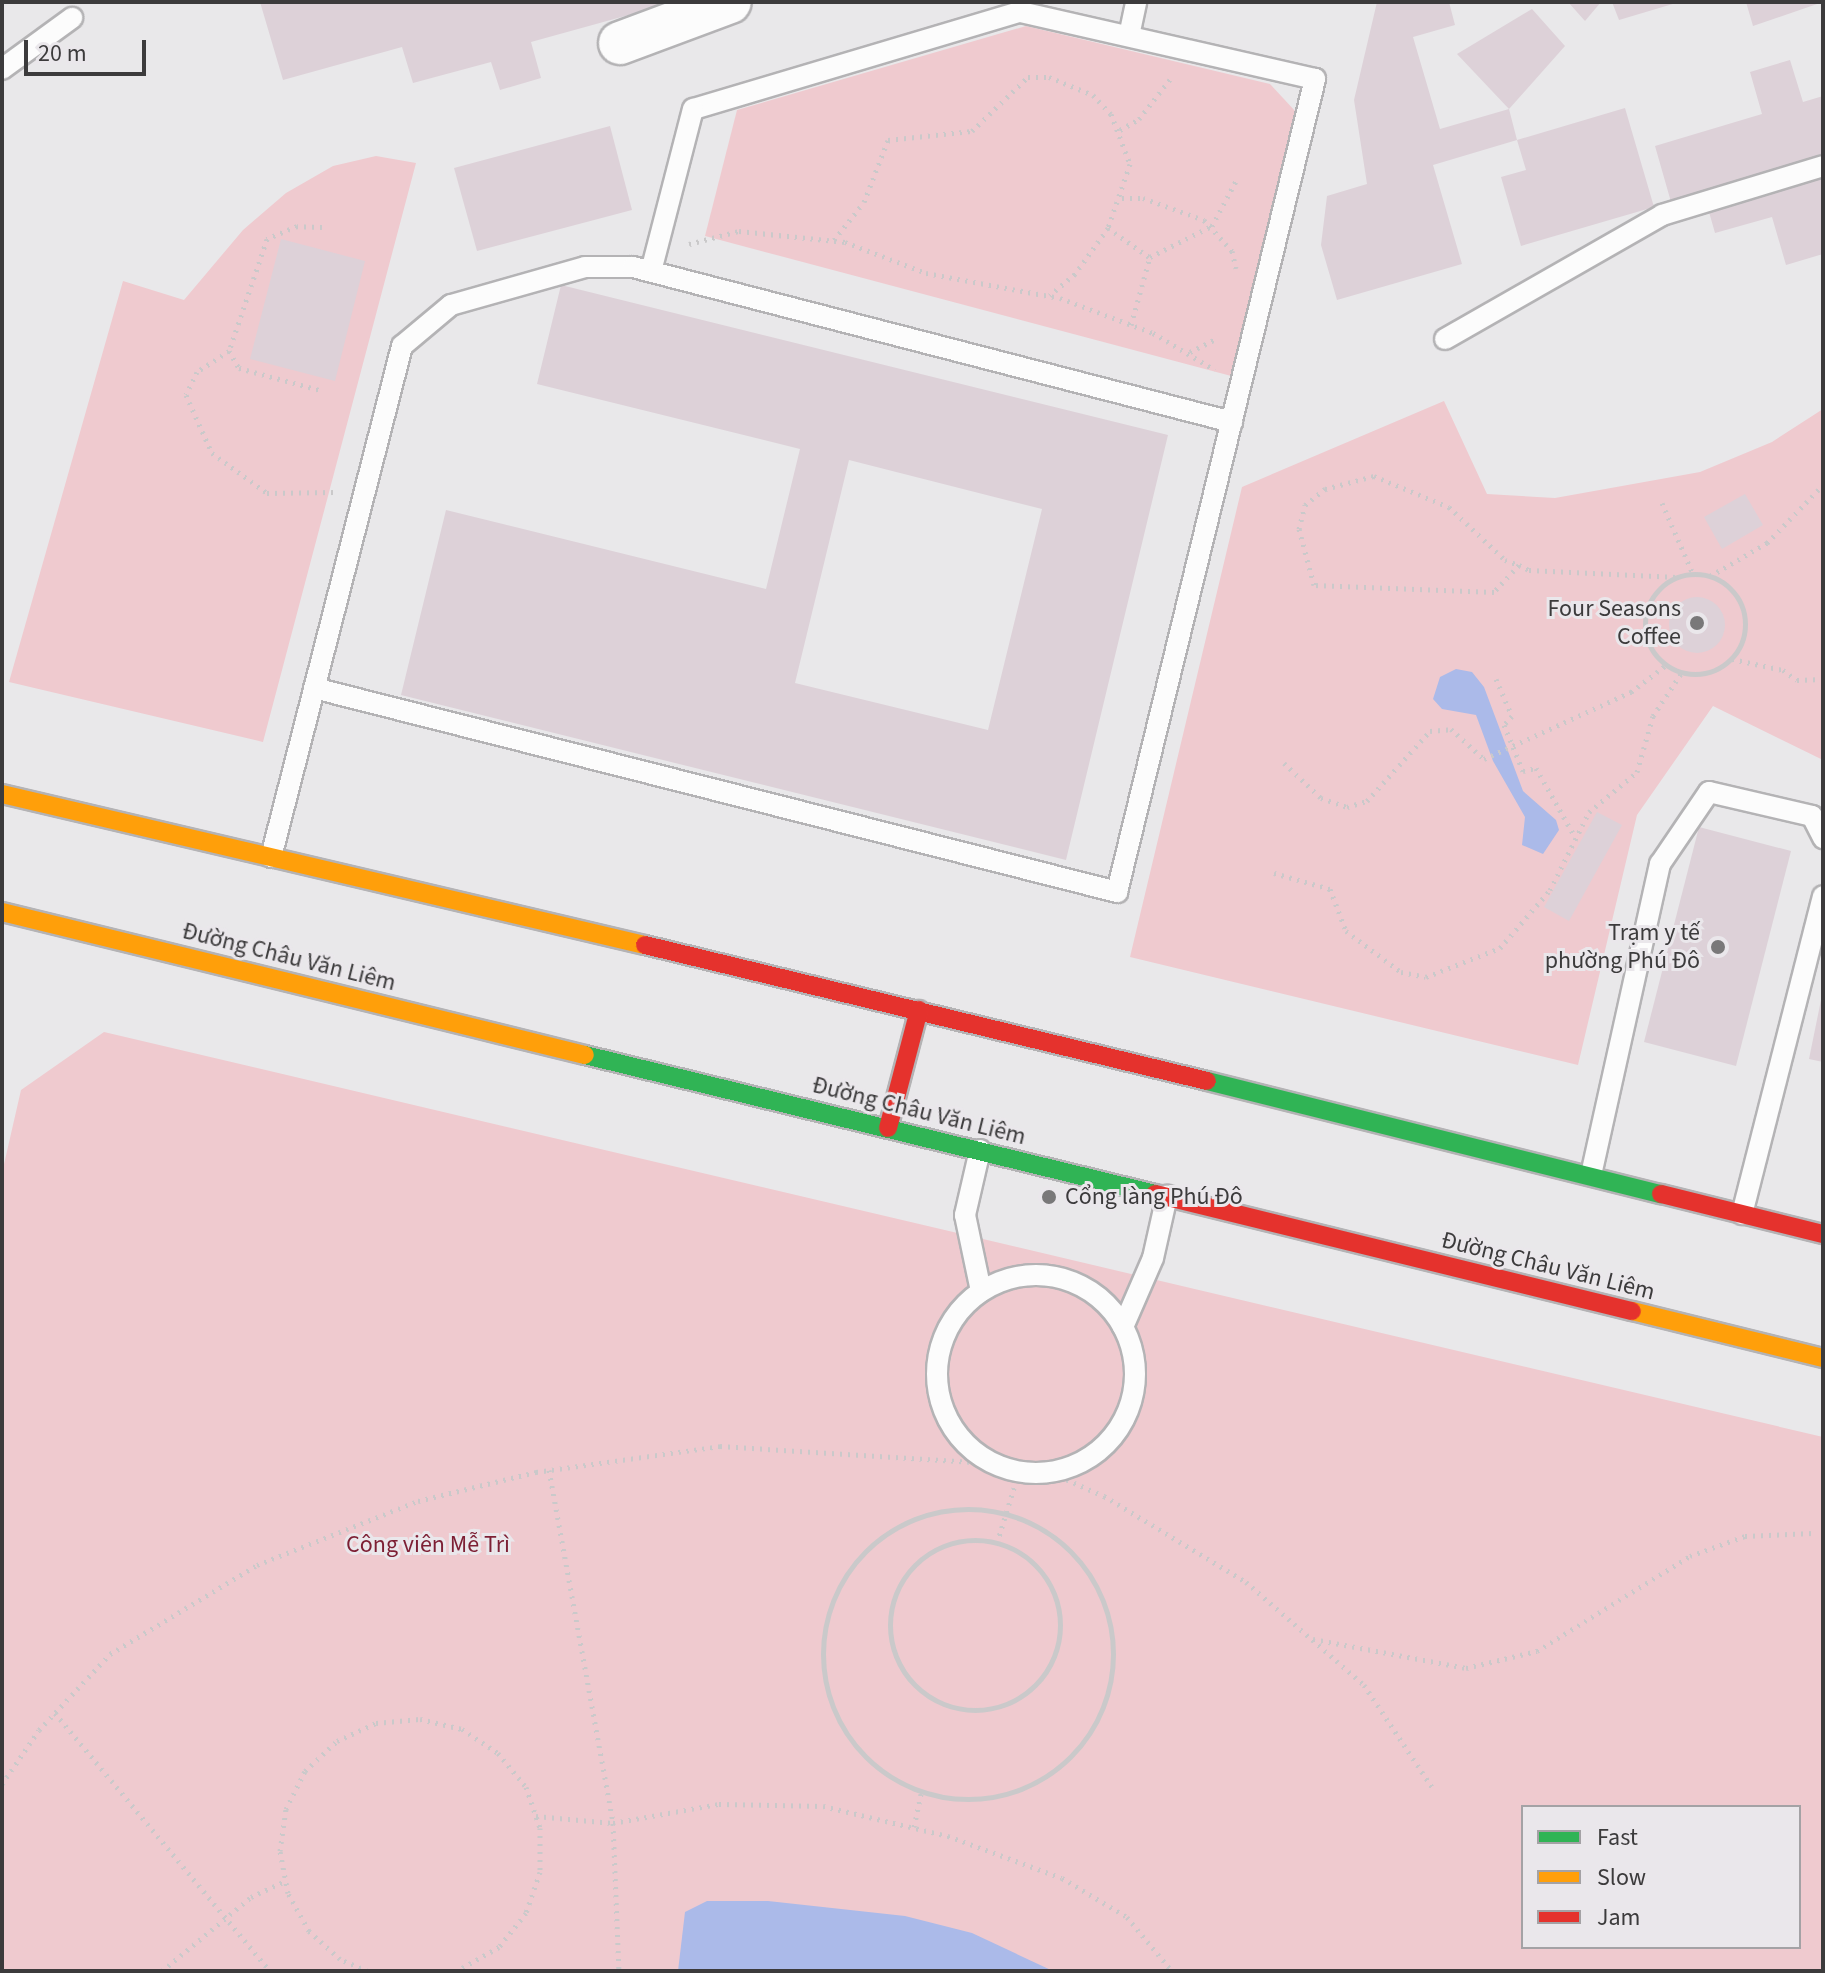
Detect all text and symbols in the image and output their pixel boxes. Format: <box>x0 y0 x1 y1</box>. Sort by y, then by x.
scale bar <box>28 24 150 74</box>
text: 20 m <box>38 36 87 71</box>
place label: Four Seasons Coffee <box>1548 595 1681 651</box>
marker: Four Seasons Coffee <box>1688 614 1706 632</box>
street label: Đường Châu Văn Liêm <box>179 917 399 997</box>
place label: Trạm y tế phường Phú Đô <box>1545 919 1700 975</box>
marker: Trạm y tế phường Phú Đô <box>1707 936 1729 958</box>
street label: Đường Châu Văn Liêm <box>809 1071 1029 1151</box>
place label: Cổng làng Phú Đô <box>1065 1183 1243 1211</box>
marker: Cổng làng Phú Đô <box>1040 1188 1058 1206</box>
street label: Đường Châu Văn Liêm <box>1438 1226 1658 1306</box>
park label: Công viên Mễ Trì <box>346 1531 510 1559</box>
legend <box>1521 1805 1801 1949</box>
text: Fast <box>1597 1820 1638 1855</box>
text: Slow <box>1597 1860 1646 1895</box>
text: Jam <box>1597 1900 1641 1935</box>

